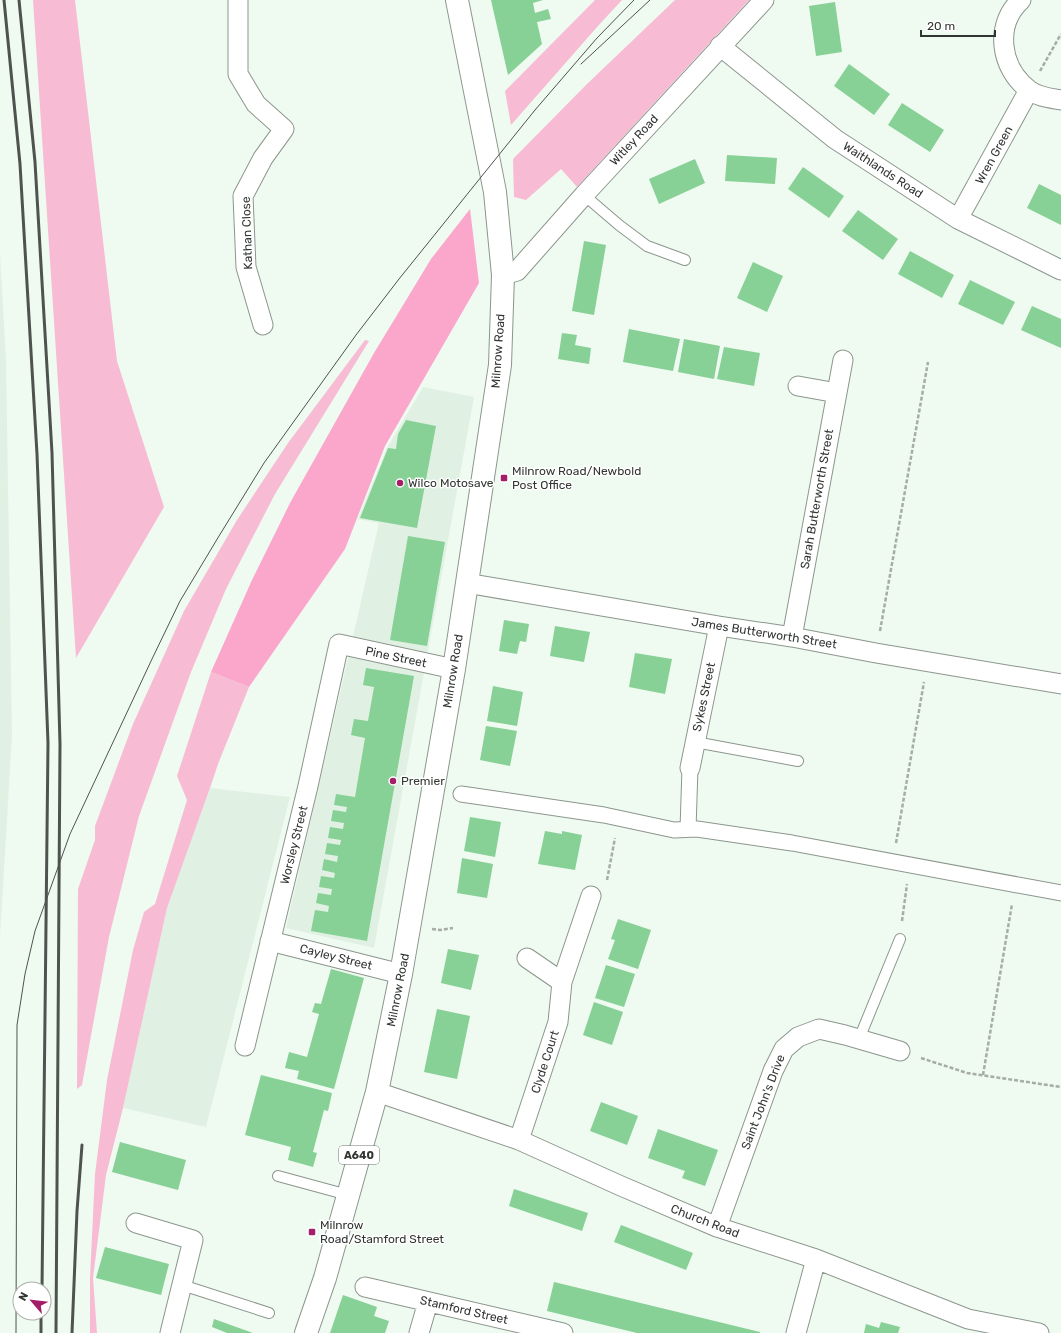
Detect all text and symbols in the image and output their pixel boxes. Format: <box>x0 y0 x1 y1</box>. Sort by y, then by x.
scale bar <box>921 12 995 38</box>
text: 20 m <box>927 19 955 33</box>
street label: Witley Road <box>607 112 661 168</box>
street label: Wren Green <box>972 124 1016 186</box>
street label: Waithlands Road <box>840 139 926 201</box>
street label: Kathan Close <box>239 196 255 270</box>
street label: Milnrow Road <box>488 313 508 389</box>
street label: Sarah Butterworth Street <box>798 428 836 570</box>
place label: Milnrow Road/Newbold Post Office <box>512 464 641 492</box>
marker: Milnrow Road/Newbold Post Office <box>499 473 509 483</box>
place label: Wilco Motosave <box>408 476 494 490</box>
marker: Wilco Motosave <box>395 478 405 488</box>
street label: James Butterworth Street <box>690 615 838 651</box>
street label: Milnrow Road <box>440 633 466 709</box>
street label: Pine Street <box>364 644 428 670</box>
street label: Sykes Street <box>690 661 718 733</box>
place label: Premier <box>401 774 445 788</box>
marker: Premier <box>388 776 398 786</box>
street label: Worsley Street <box>277 804 311 886</box>
street label: Cayley Street <box>298 941 374 973</box>
street label: Milnrow Road <box>384 952 412 1028</box>
street label: Clyde Court <box>528 1028 562 1095</box>
street label: Saint John's Drive <box>738 1052 788 1152</box>
road number: A640 <box>339 1146 379 1164</box>
street label: Church Road <box>669 1202 741 1240</box>
place label: Milnrow Road/Stamford Street <box>320 1218 444 1246</box>
marker: Milnrow Road/Stamford Street <box>307 1227 317 1237</box>
north arrow <box>12 1281 52 1321</box>
text: N <box>16 1290 31 1303</box>
street label: Stamford Street <box>419 1293 510 1327</box>

